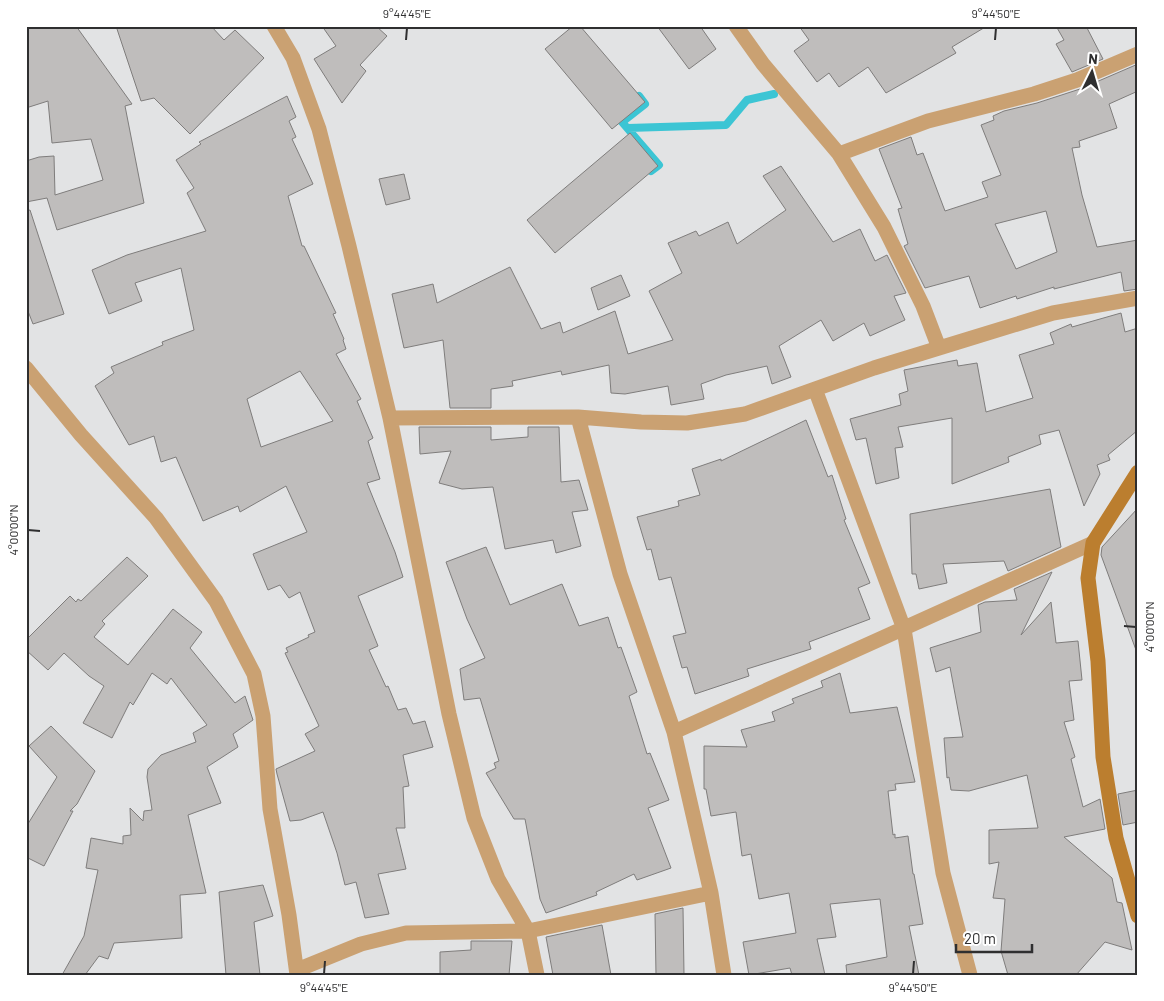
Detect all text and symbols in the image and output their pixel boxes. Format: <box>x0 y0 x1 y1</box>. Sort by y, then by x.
text: 9°44'45"E <box>383 6 431 20</box>
text: 9°44'50"E <box>972 6 1020 20</box>
north arrow <box>1066 48 1116 98</box>
text: N <box>1088 50 1099 67</box>
text: 4°00'00"N <box>6 504 20 556</box>
text: 4°00'00"N <box>1142 601 1156 653</box>
scale bar <box>956 921 1033 953</box>
text: 20 m <box>964 929 996 947</box>
text: 9°44'45"E <box>300 980 348 994</box>
text: 9°44'50"E <box>889 980 937 994</box>

